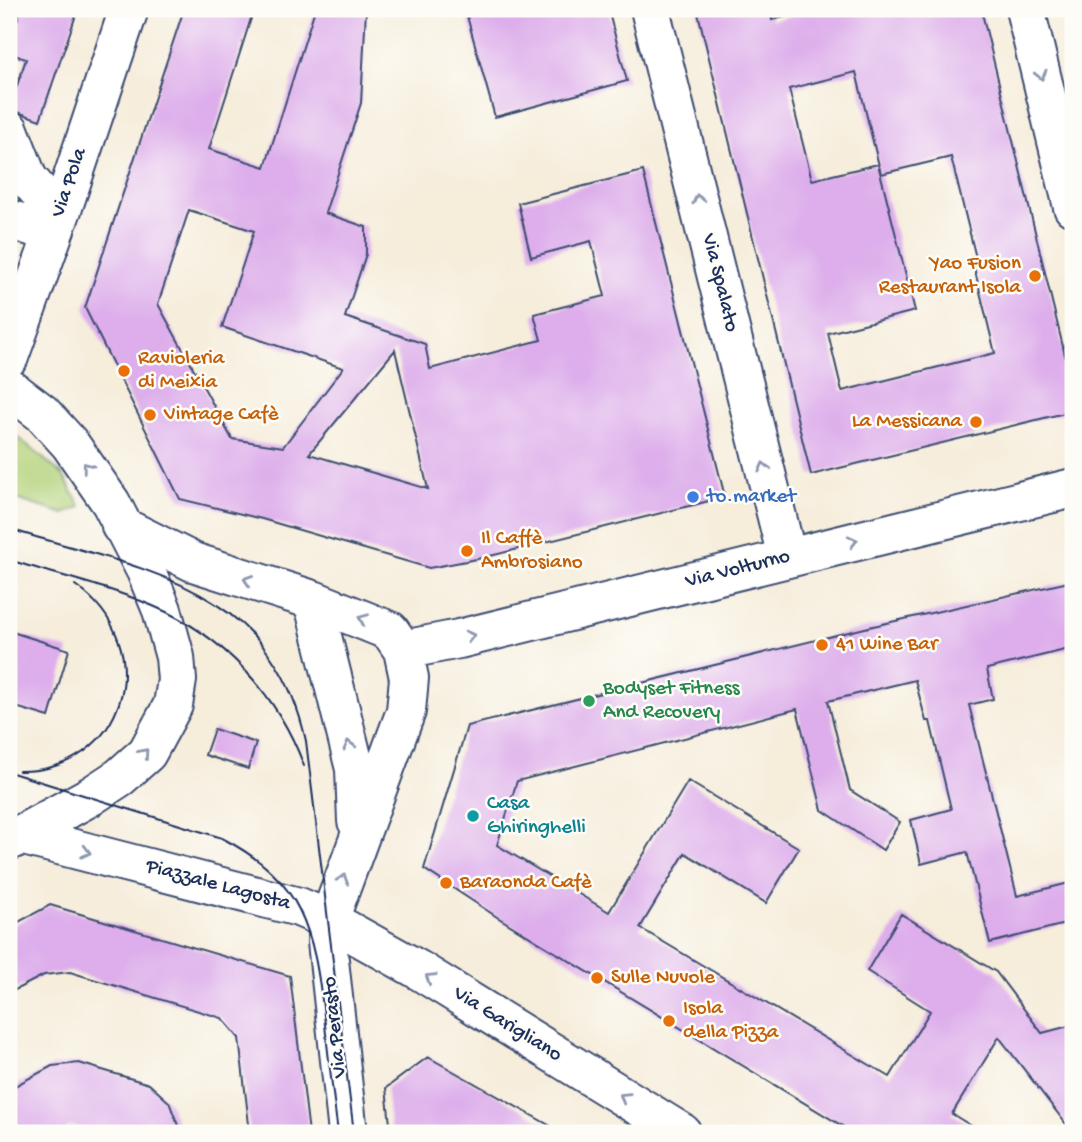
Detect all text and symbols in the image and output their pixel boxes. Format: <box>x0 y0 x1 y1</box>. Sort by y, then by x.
one-way arrow <box>1033 69 1047 81</box>
street label: Via Pola <box>46 144 94 222</box>
one-way arrow <box>692 193 706 205</box>
street label: Via Spalato <box>694 230 743 335</box>
place label: Yao Fusion Restaurant Isola <box>879 252 1022 301</box>
marker: Yao Fusion Restaurant Isola <box>1027 268 1043 284</box>
place label: Ravioleria di Meixia <box>138 347 226 396</box>
marker: Ravioleria di Meixia <box>116 363 132 379</box>
place label: Vintage Cafè <box>163 403 280 428</box>
marker: Vintage Cafè <box>142 407 158 423</box>
place label: La Messicana <box>852 410 963 435</box>
marker: La Messicana <box>968 414 984 430</box>
one-way arrow <box>758 461 772 473</box>
one-way arrow <box>83 463 96 475</box>
place label: to.market <box>705 485 798 510</box>
marker: to.market <box>685 489 701 505</box>
place label: Il Caffè Ambrosiano <box>481 527 583 576</box>
one-way arrow <box>847 535 859 549</box>
marker: Il Caffè Ambrosiano <box>459 543 475 559</box>
street label: Via Volturno <box>682 545 793 595</box>
one-way arrow <box>242 573 254 588</box>
one-way arrow <box>358 613 370 627</box>
one-way arrow <box>464 630 476 645</box>
place label: 41 Wine Bar <box>836 633 939 658</box>
marker: 41 Wine Bar <box>814 637 830 653</box>
place label: Bodyset Fitness And Recovery <box>602 677 741 726</box>
marker: Bodyset Fitness And Recovery <box>581 693 597 709</box>
one-way arrow <box>342 739 357 751</box>
one-way arrow <box>136 749 148 762</box>
place label: Casa Ghiringhelli <box>487 792 586 841</box>
marker: Casa Ghiringhelli <box>465 808 481 824</box>
one-way arrow <box>80 844 92 858</box>
street label: Piazzale Lagosta <box>142 854 294 918</box>
place label: Baraonda Cafè <box>459 871 593 896</box>
one-way arrow <box>335 873 349 885</box>
marker: Baraonda Cafè <box>438 875 454 891</box>
place label: Sulle Nuvole <box>611 966 716 991</box>
marker: Sulle Nuvole <box>589 970 605 986</box>
one-way arrow <box>425 973 438 986</box>
street label: Via Perasto <box>318 975 354 1080</box>
street label: Via Garigliano <box>447 981 566 1068</box>
place label: Isola della Pizza <box>683 997 780 1046</box>
marker: Isola della Pizza <box>661 1013 677 1029</box>
one-way arrow <box>619 1093 632 1106</box>

